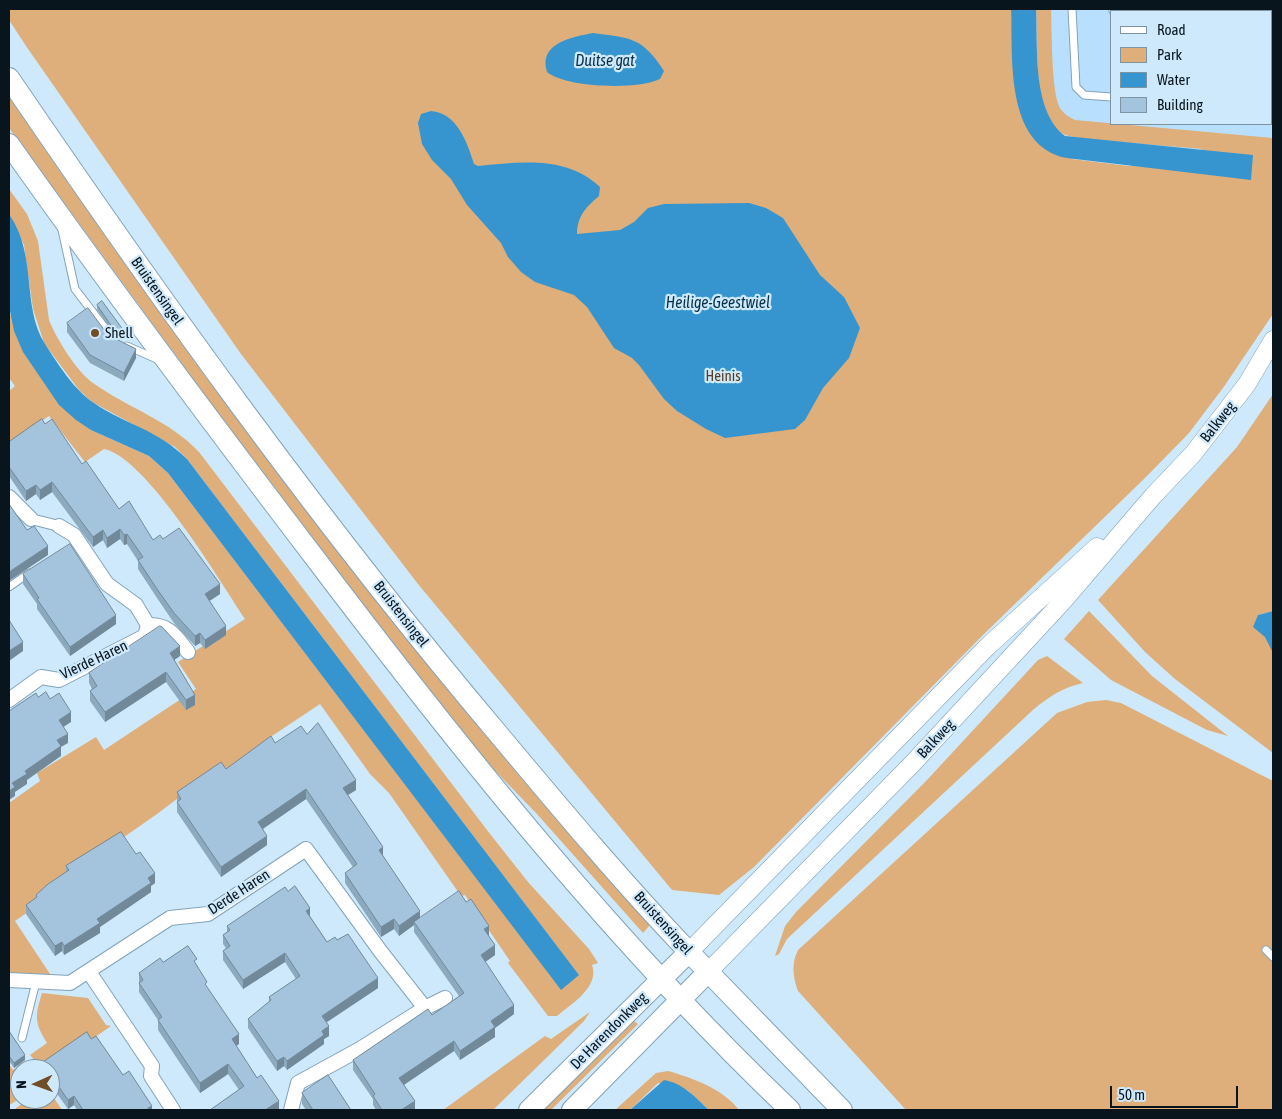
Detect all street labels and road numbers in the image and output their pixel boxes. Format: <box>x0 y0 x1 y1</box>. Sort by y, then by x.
street label: Bruistensingel <box>127 254 187 328</box>
street label: Balkweg <box>1197 398 1239 446</box>
street label: Bruistensingel <box>370 577 432 651</box>
street label: Vierde Haren <box>57 637 131 683</box>
street label: Balkweg <box>913 716 959 762</box>
street label: Derde Haren <box>205 865 273 919</box>
street label: Bruistensingel <box>630 888 696 958</box>
street label: De Harendonkweg <box>567 989 651 1073</box>

